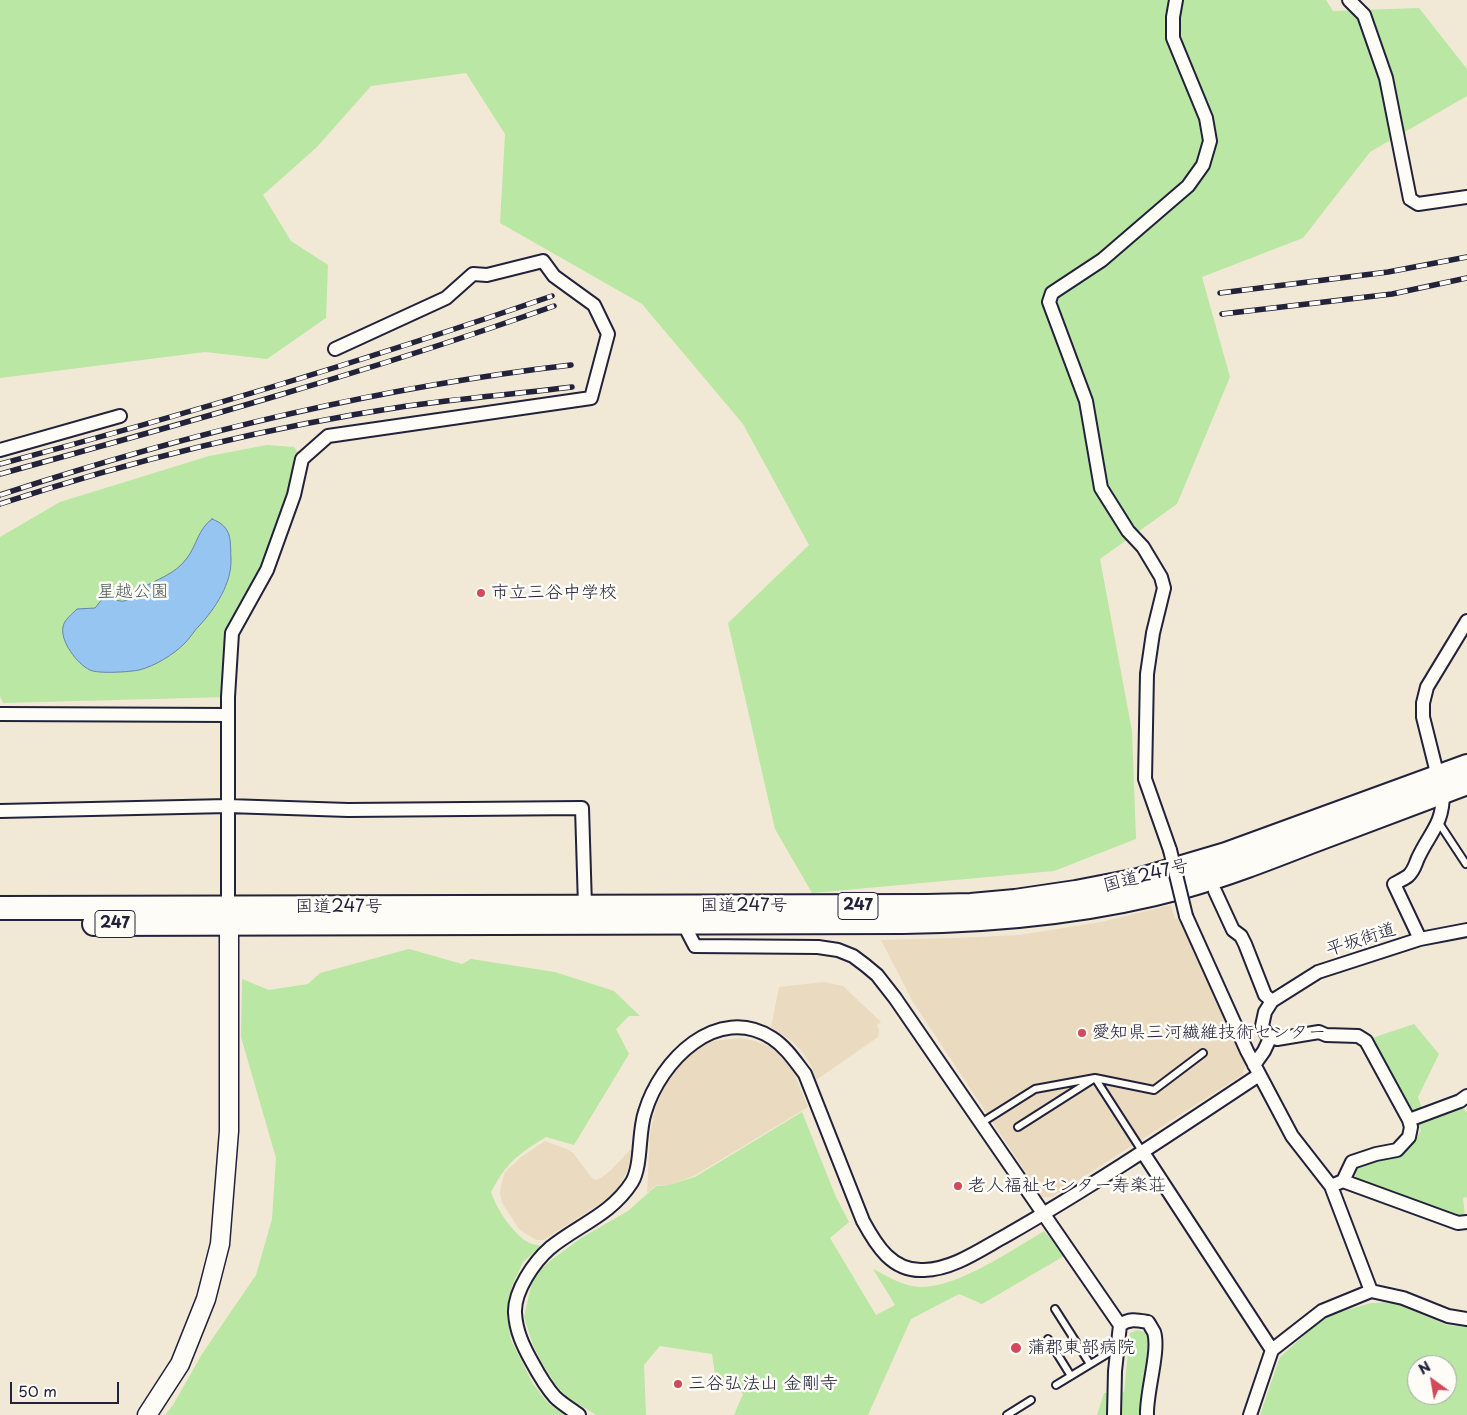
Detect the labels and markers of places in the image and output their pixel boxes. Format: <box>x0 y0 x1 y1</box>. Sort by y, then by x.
place label: 市立三谷中学校 <box>491 582 617 604</box>
marker: 市立三谷中学校 <box>475 587 487 599</box>
place label: 愛知県三河繊維技術センター <box>1092 1022 1326 1044</box>
marker: 愛知県三河繊維技術センター <box>1076 1027 1088 1039</box>
place label: 老人福祉センター寿楽荘 <box>968 1175 1166 1197</box>
marker: 老人福祉センター寿楽荘 <box>952 1180 964 1192</box>
place label: 蒲郡東部病院 <box>1027 1337 1135 1359</box>
marker: 蒲郡東部病院 <box>1009 1341 1023 1355</box>
place label: 三谷弘法山 金剛寺 <box>688 1373 838 1395</box>
marker: 三谷弘法山 金剛寺 <box>672 1378 684 1390</box>

